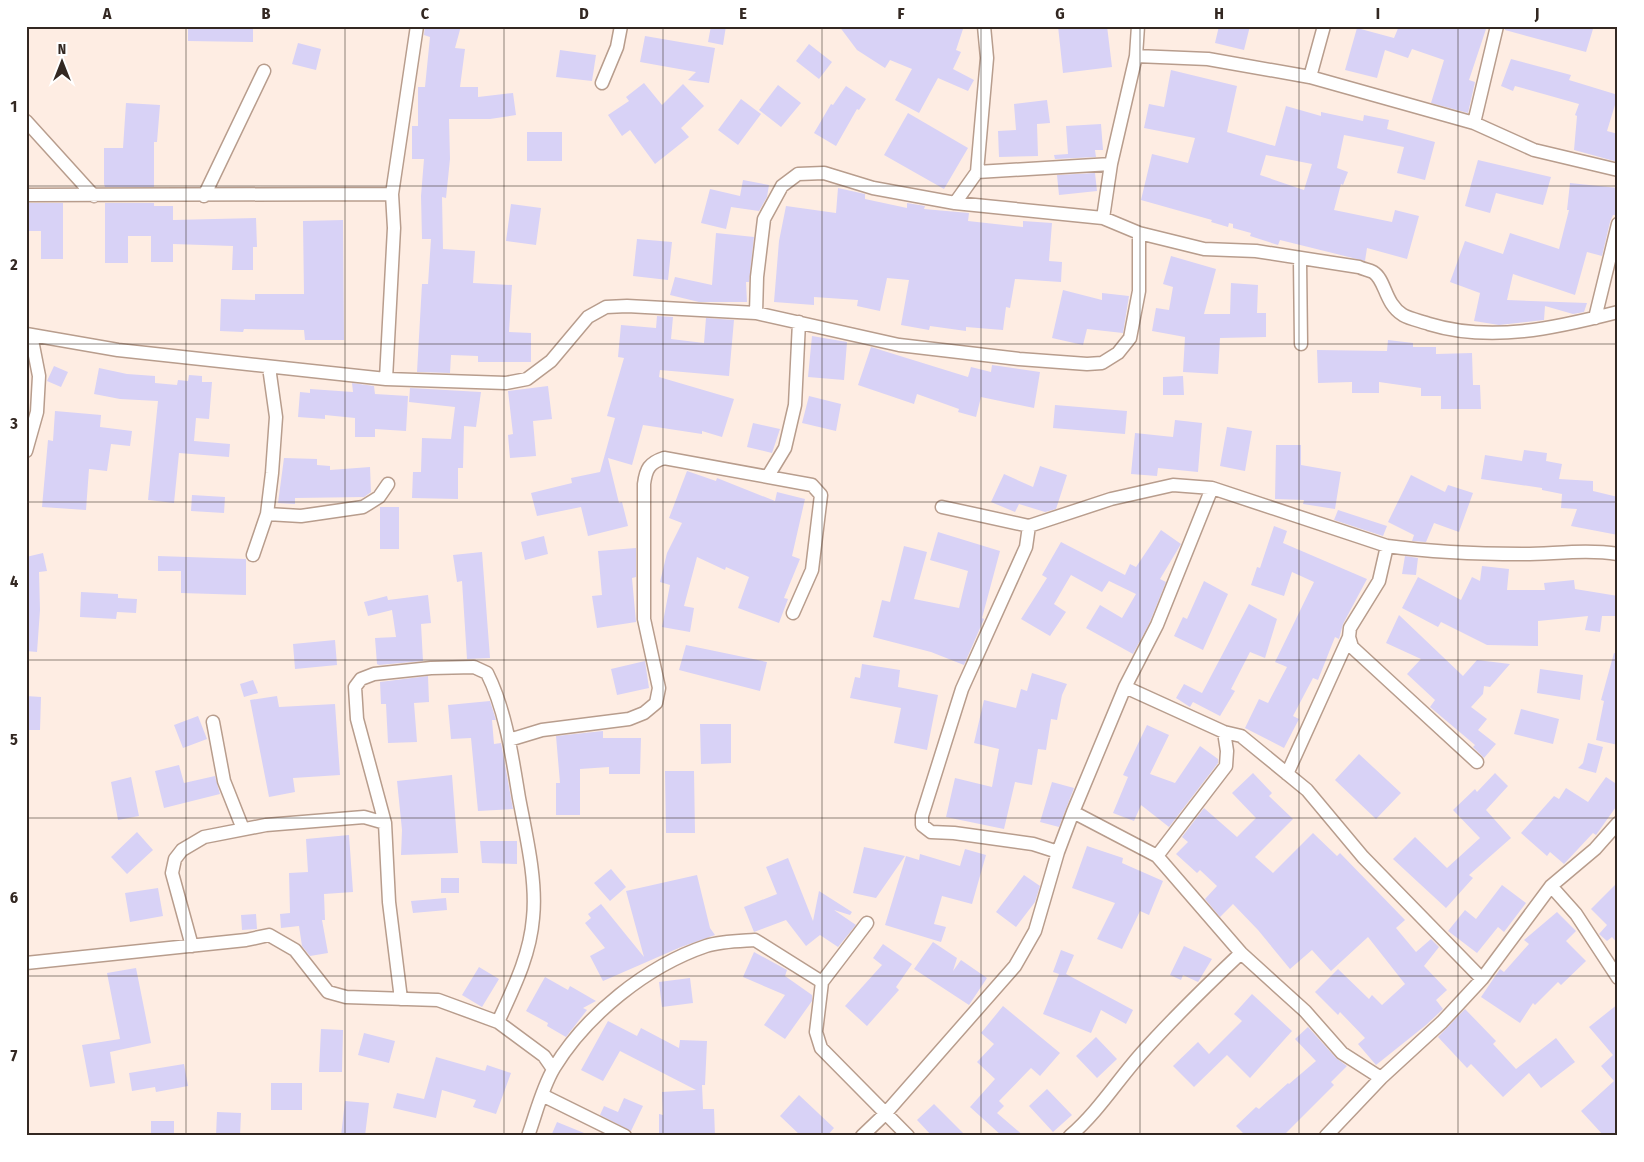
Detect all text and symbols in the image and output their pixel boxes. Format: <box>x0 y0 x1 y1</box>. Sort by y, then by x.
text: A <box>102 4 112 23</box>
text: B <box>262 4 271 23</box>
text: C <box>421 4 430 23</box>
text: D <box>579 4 589 23</box>
text: E <box>739 4 747 23</box>
text: F <box>897 4 905 23</box>
text: G <box>1055 4 1065 23</box>
text: H <box>1214 4 1224 23</box>
text: I <box>1376 4 1380 23</box>
text: J <box>1534 4 1539 23</box>
north arrow <box>38 38 88 88</box>
text: N <box>58 41 66 58</box>
text: 1 <box>11 97 17 116</box>
text: 2 <box>9 255 18 274</box>
text: 3 <box>9 414 18 433</box>
text: 4 <box>10 572 18 591</box>
text: 5 <box>10 730 18 749</box>
text: 6 <box>10 888 18 907</box>
text: 7 <box>11 1046 18 1065</box>

